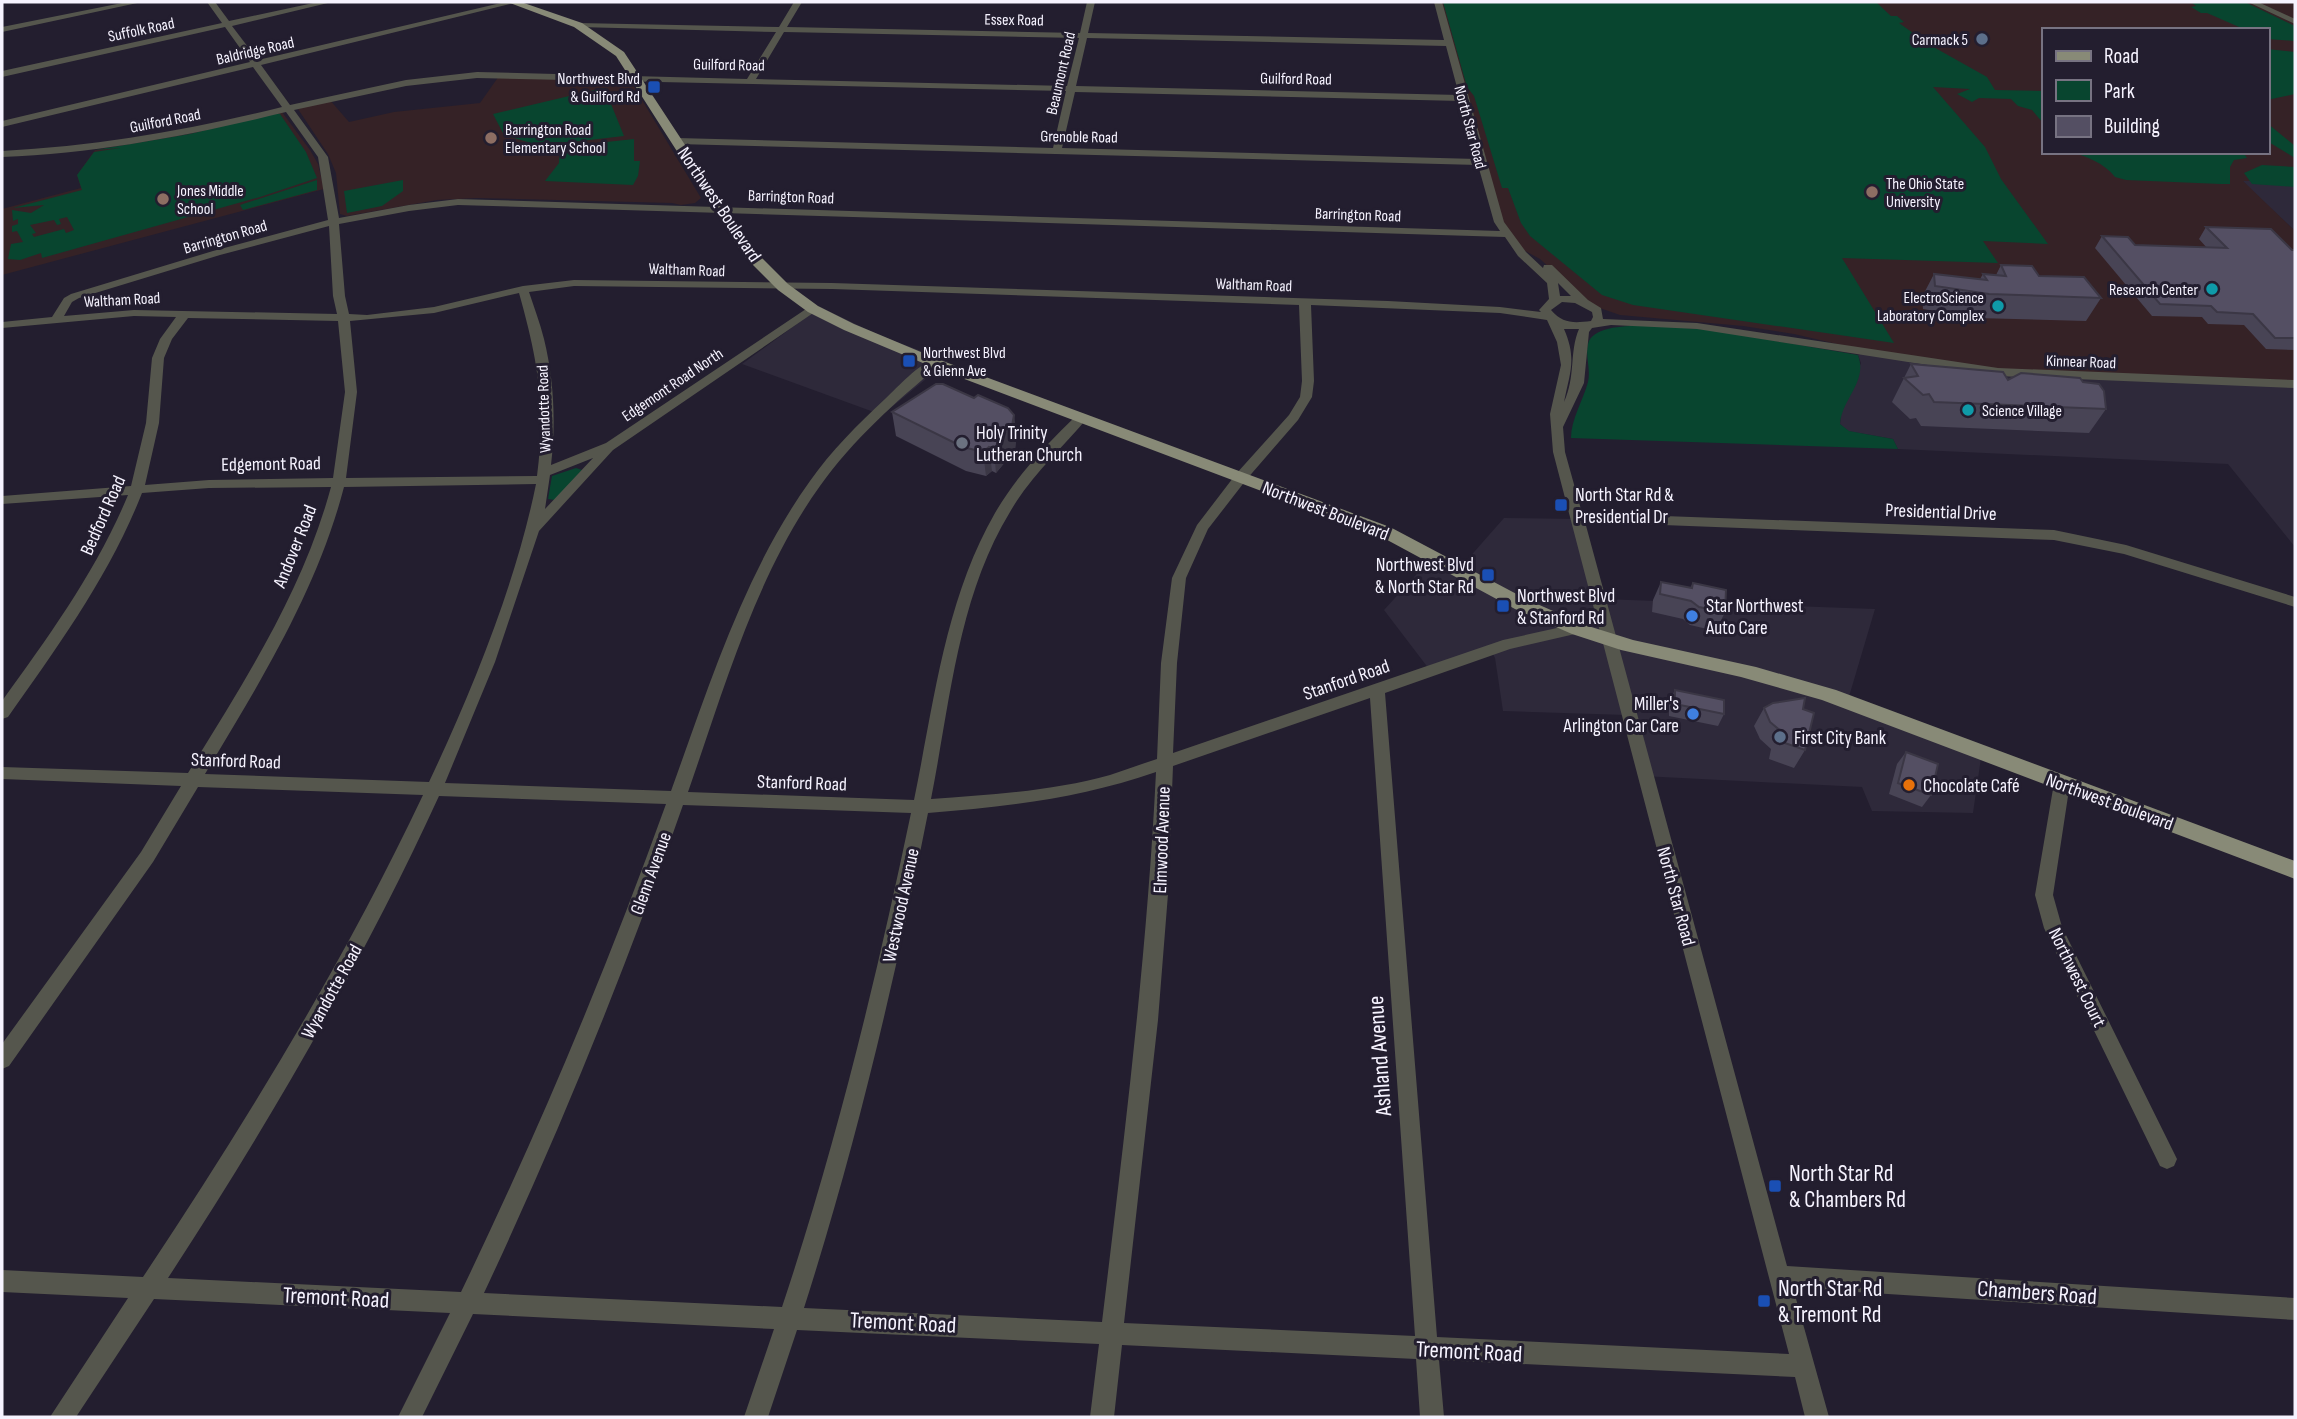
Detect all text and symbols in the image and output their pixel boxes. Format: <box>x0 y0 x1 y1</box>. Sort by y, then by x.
street label: Essex Road <box>984 10 1044 31</box>
street label: Suffolk Road <box>106 14 176 47</box>
legend <box>2042 28 2269 154</box>
street label: Beaumont Road <box>1043 30 1080 117</box>
place label: Carmack 5 <box>1912 31 1968 50</box>
marker: Carmack 5 <box>1974 31 1990 47</box>
street label: Baldridge Road <box>215 33 296 70</box>
text: Road <box>2104 44 2139 69</box>
street label: Guilford Road <box>693 55 765 76</box>
street label: Guilford Road <box>1260 69 1332 90</box>
place label: Northwest Blvd & Guilford Rd <box>557 70 640 107</box>
marker: Northwest Blvd & Guilford Rd <box>646 79 662 95</box>
text: Park <box>2104 79 2135 104</box>
street label: North Star Road <box>1449 84 1490 171</box>
street label: Guilford Road <box>128 105 202 138</box>
text: Building <box>2104 114 2160 139</box>
place label: Barrington Road Elementary School <box>505 121 605 158</box>
street label: Grenoble Road <box>1040 127 1118 148</box>
marker: Barrington Road Elementary School <box>483 130 499 146</box>
street label: Northwest Boulevard <box>672 143 766 267</box>
place label: The Ohio State University <box>1886 175 1964 212</box>
place label: Jones Middle School <box>176 182 244 219</box>
marker: The Ohio State University <box>1864 184 1880 200</box>
street label: Barrington Road <box>748 187 834 208</box>
marker: Jones Middle School <box>155 191 171 207</box>
street label: Barrington Road <box>1315 205 1401 226</box>
street label: Barrington Road <box>181 216 269 258</box>
street label: Waltham Road <box>648 260 725 281</box>
street label: Waltham Road <box>1215 275 1292 296</box>
place label: Research Center <box>2109 281 2198 300</box>
marker: Research Center <box>2204 281 2220 297</box>
street label: Waltham Road <box>83 289 161 312</box>
place label: ElectroScience Laboratory Complex <box>1877 289 1984 326</box>
marker: ElectroScience Laboratory Complex <box>1990 298 2006 314</box>
street label: Edgemont Road North <box>619 344 727 426</box>
place label: Northwest Blvd & Glenn Ave <box>923 344 1006 381</box>
street label: Kinnear Road <box>2045 352 2116 373</box>
marker: Northwest Blvd & Glenn Ave <box>901 353 917 369</box>
street label: Wyandotte Road <box>533 365 556 453</box>
marker: Science Village <box>1960 402 1976 418</box>
place label: Science Village <box>1982 402 2062 421</box>
place label: Holy Trinity Lutheran Church <box>976 422 1082 467</box>
marker: Holy Trinity Lutheran Church <box>954 435 970 451</box>
street label: Edgemont Road <box>221 452 321 477</box>
street label: Bedford Road <box>76 472 131 559</box>
street label: Northwest Boulevard <box>1259 477 1392 546</box>
place label: North Star Rd & Presidential Dr <box>1575 484 1674 529</box>
marker: North Star Rd & Presidential Dr <box>1553 497 1569 513</box>
street label: Presidential Drive <box>1885 499 1997 526</box>
street label: Andover Road <box>268 502 322 592</box>
place label: Northwest Blvd & North Star Rd <box>1375 554 1474 599</box>
marker: Northwest Blvd & North Star Rd <box>1480 567 1496 583</box>
place label: Northwest Blvd & Stanford Rd <box>1517 585 1615 630</box>
place label: Star Northwest Auto Care <box>1705 595 1804 640</box>
marker: Northwest Blvd & Stanford Rd <box>1495 598 1511 614</box>
marker: Star Northwest Auto Care <box>1684 608 1700 624</box>
street label: Stanford Road <box>1300 655 1393 706</box>
place label: Miller's Arlington Car Care <box>1563 693 1679 738</box>
marker: Miller's Arlington Car Care <box>1685 706 1701 722</box>
place label: First City Bank <box>1794 727 1887 750</box>
marker: First City Bank <box>1772 729 1788 745</box>
street label: Stanford Road <box>191 748 281 775</box>
street label: Northwest Boulevard <box>2043 769 2176 836</box>
street label: Stanford Road <box>757 770 847 797</box>
place label: Chocolate Café <box>1923 775 2020 798</box>
marker: Chocolate Café <box>1901 777 1917 793</box>
street label: Elmwood Avenue <box>1149 786 1176 894</box>
street label: Glenn Avenue <box>626 829 677 918</box>
street label: North Star Road <box>1651 844 1700 948</box>
street label: Westwood Avenue <box>878 846 925 964</box>
street label: Northwest Court <box>2043 924 2111 1031</box>
street label: Wyandotte Road <box>297 941 368 1043</box>
street label: Ashland Avenue <box>1362 995 1398 1118</box>
place label: North Star Rd & Chambers Rd <box>1789 1160 1906 1214</box>
marker: North Star Rd & Chambers Rd <box>1767 1178 1783 1194</box>
place label: North Star Rd & Tremont Rd <box>1778 1275 1882 1329</box>
street label: Chambers Road <box>1976 1275 2098 1311</box>
street label: Tremont Road <box>282 1281 390 1315</box>
marker: North Star Rd & Tremont Rd <box>1756 1293 1772 1309</box>
street label: Tremont Road <box>849 1306 957 1340</box>
street label: Tremont Road <box>1415 1335 1523 1369</box>

